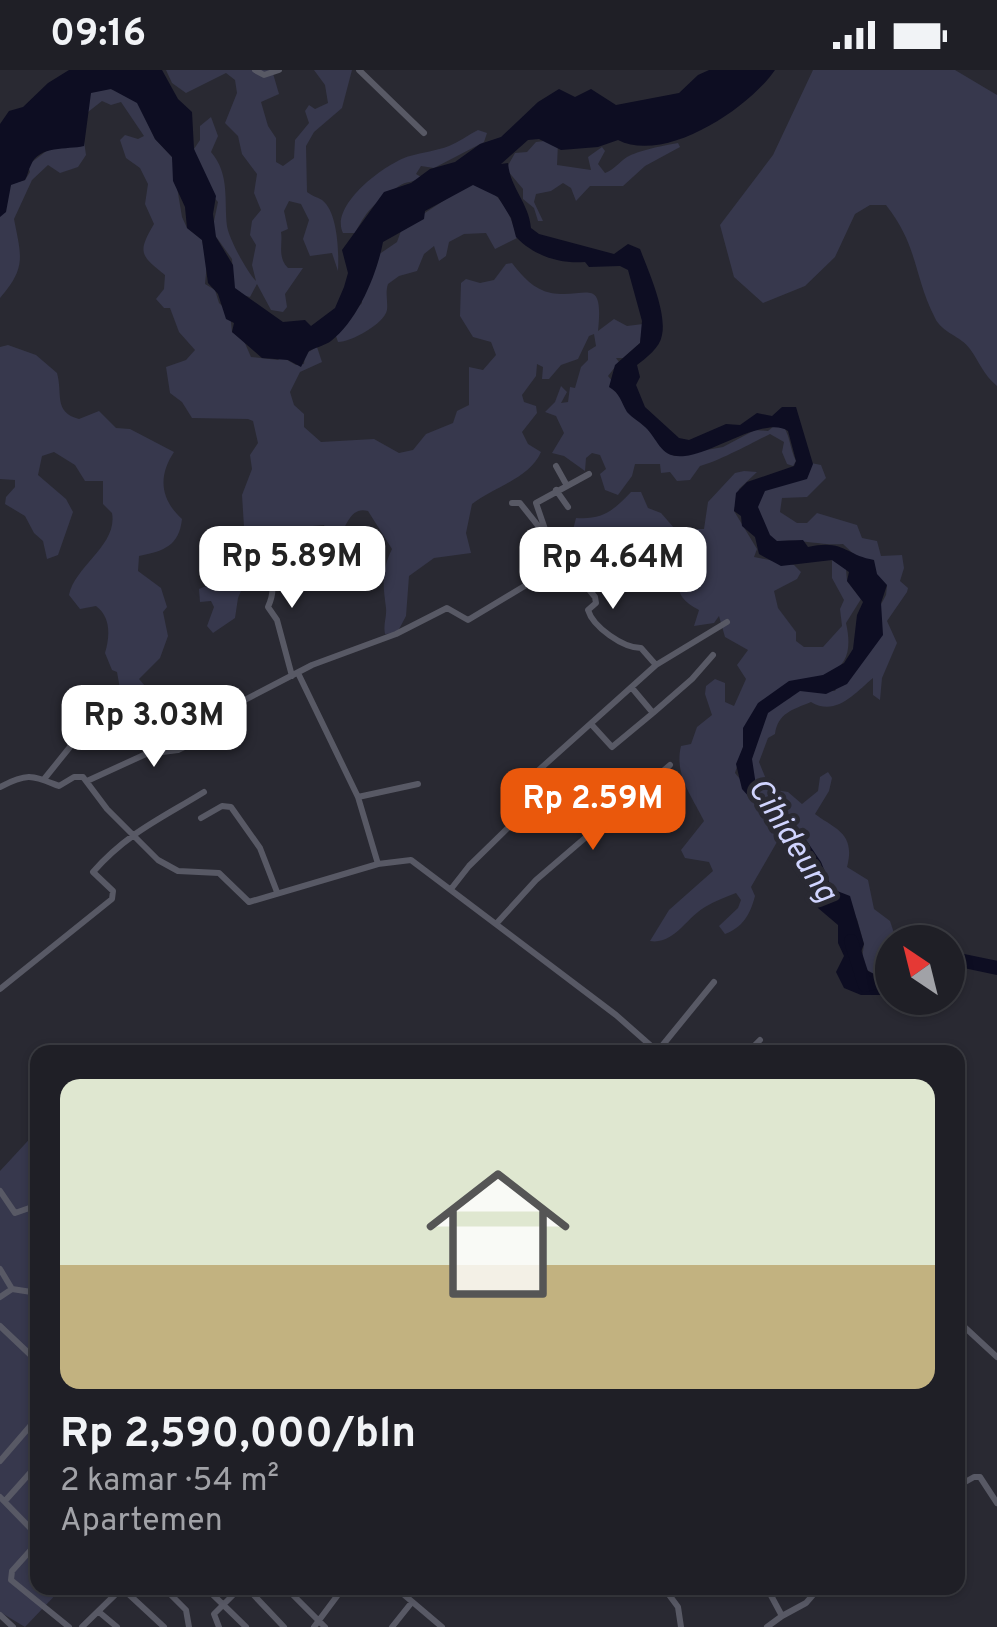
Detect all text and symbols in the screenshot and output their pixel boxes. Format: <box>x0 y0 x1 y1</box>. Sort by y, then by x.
text: 09:16 <box>50 11 146 60</box>
pin: Rp 5.89M <box>189 526 395 611</box>
pin: Rp 4.64M <box>510 527 716 612</box>
text: Rp 5.89M <box>221 538 363 578</box>
text: Rp 4.64M <box>542 539 684 579</box>
pin: Rp 3.03M <box>51 685 257 770</box>
text: Rp 3.03M <box>84 697 224 737</box>
pin: Rp 2.59M <box>490 768 696 853</box>
water label: Cihideung <box>737 771 845 911</box>
text: Rp 2.59M <box>522 780 664 820</box>
north arrow <box>875 925 965 1015</box>
map controls <box>875 925 965 1015</box>
icon: home <box>408 1144 588 1324</box>
text: Rp 2,590,000/bln <box>60 1409 416 1462</box>
text: 2 kamar · 54 m² <box>60 1462 279 1502</box>
text: Apartemen <box>60 1502 223 1542</box>

